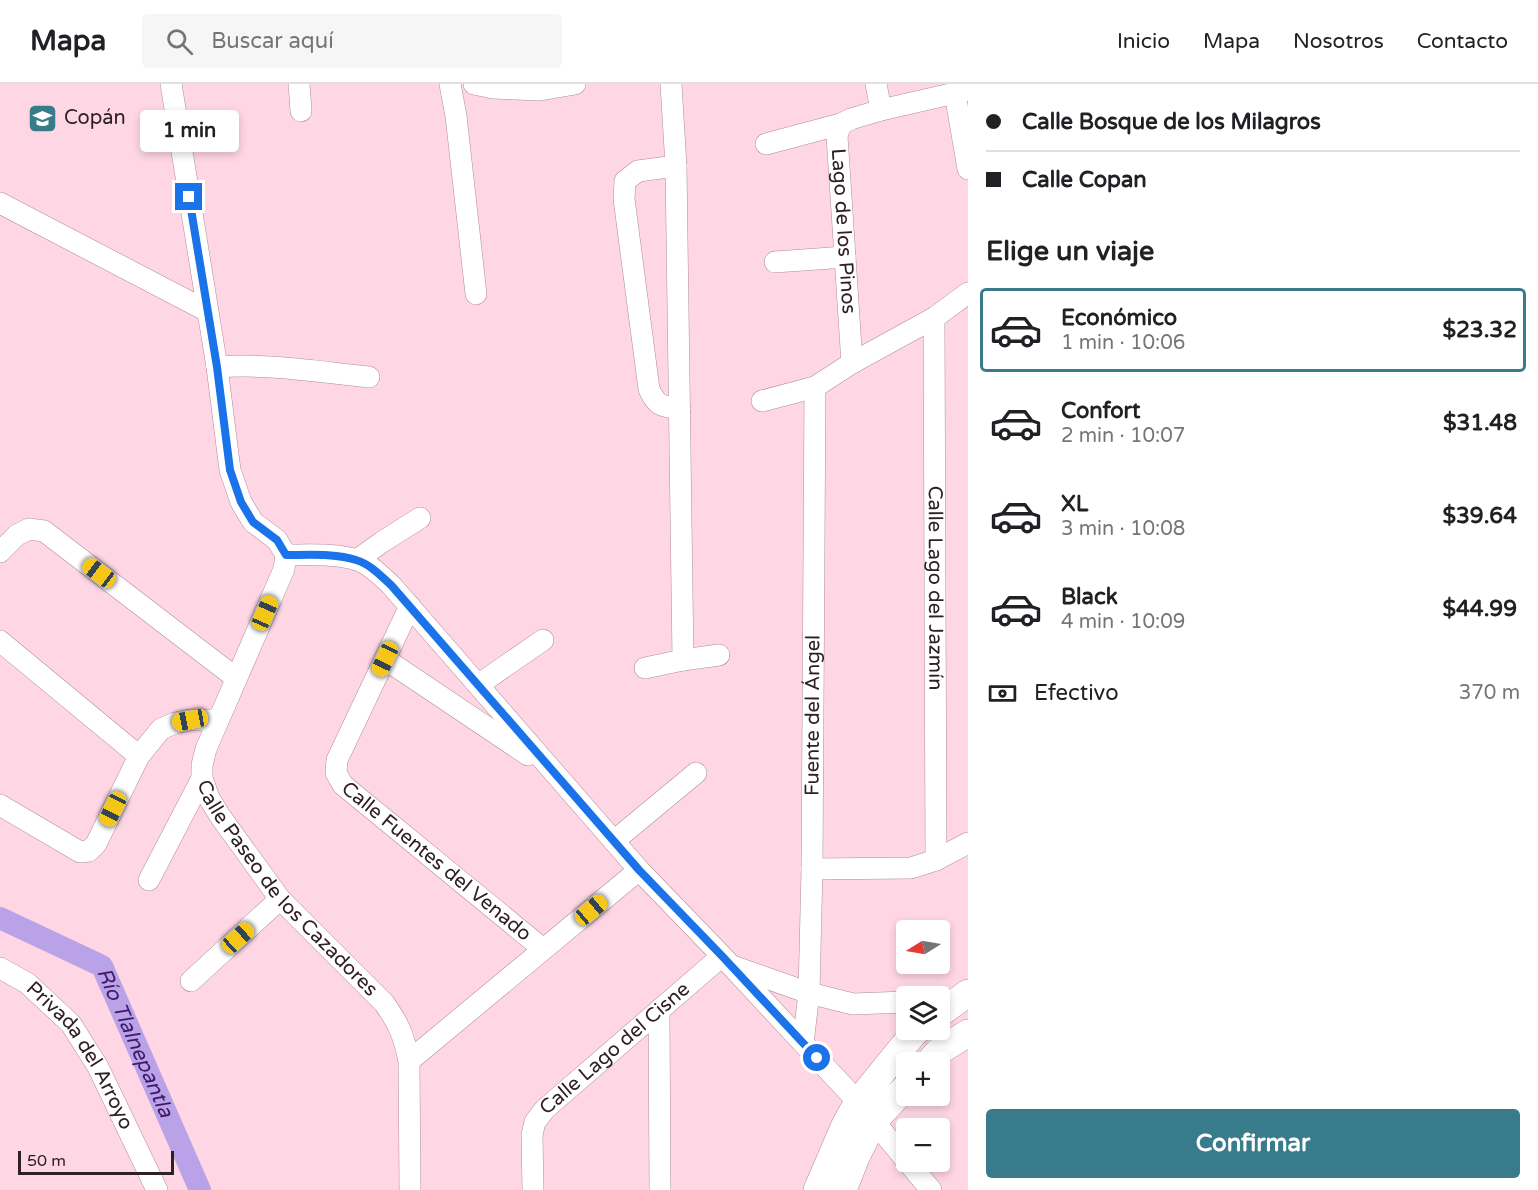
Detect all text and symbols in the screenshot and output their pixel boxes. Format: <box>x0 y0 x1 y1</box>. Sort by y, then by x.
search box <box>142 14 562 68</box>
text: Mapa <box>30 24 106 58</box>
icon: search <box>163 25 196 58</box>
text: Buscar aquí <box>211 28 334 54</box>
text: Inicio <box>1117 29 1170 54</box>
text: Mapa <box>1203 29 1260 54</box>
text: Nosotros <box>1293 29 1384 54</box>
text: Contacto <box>1417 29 1508 54</box>
school or university icon: Copán <box>27 102 59 134</box>
place label: Copán <box>64 106 126 130</box>
text: Calle Bosque de los Milagros <box>1022 109 1321 135</box>
callout: 1 min <box>140 110 238 152</box>
text: 1 min <box>163 119 216 143</box>
street label: Lago de los Pinos <box>826 147 861 315</box>
text: Calle Copan <box>1022 167 1147 193</box>
route end <box>175 183 202 210</box>
text: Elige un viaje <box>986 235 1154 268</box>
icon: car <box>989 303 1043 357</box>
text: Económico <box>1061 305 1177 331</box>
text: $23.32 <box>1442 317 1517 343</box>
text: 1 min · 10:06 <box>1061 331 1185 355</box>
icon: car <box>989 396 1043 450</box>
text: Confort <box>1061 398 1140 424</box>
text: $31.48 <box>1443 410 1517 436</box>
text: 2 min · 10:07 <box>1061 424 1185 448</box>
street label: Calle Lago del Jazmín <box>923 486 947 690</box>
icon: car <box>989 489 1043 543</box>
text: XL <box>1061 491 1088 517</box>
text: $39.64 <box>1442 503 1517 529</box>
text: 3 min · 10:08 <box>1061 517 1185 541</box>
car <box>79 555 119 591</box>
icon: car <box>989 582 1043 636</box>
text: Black <box>1061 584 1118 610</box>
car <box>249 593 281 633</box>
text: $44.99 <box>1442 596 1517 622</box>
text: 4 min · 10:09 <box>1061 610 1185 634</box>
street label: Fuente del Ángel <box>800 635 825 796</box>
car <box>369 639 401 679</box>
icon: cash <box>986 677 1019 710</box>
text: Efectivo <box>1034 680 1119 706</box>
text: 370 m <box>1459 681 1520 705</box>
car <box>171 708 209 732</box>
street label: Calle Paseo de los Cazadores <box>192 777 382 1001</box>
street label: Calle Fuentes del Venado <box>336 777 536 946</box>
car <box>97 789 129 829</box>
car <box>571 892 611 928</box>
car <box>219 919 257 957</box>
north arrow <box>896 920 950 974</box>
map controls <box>896 920 950 1172</box>
water label: Río Tlalnepantla <box>92 964 180 1122</box>
street label: Privada del Arroyo <box>21 976 138 1133</box>
street label: Calle Lago del Cisne <box>535 977 695 1120</box>
button: layers <box>896 986 950 1040</box>
route start <box>803 1044 830 1071</box>
button: + <box>896 1052 950 1106</box>
button: Confirmar <box>986 1109 1520 1178</box>
button: − <box>896 1118 950 1172</box>
scale bar <box>18 1148 174 1176</box>
text: 50 m <box>27 1151 66 1171</box>

